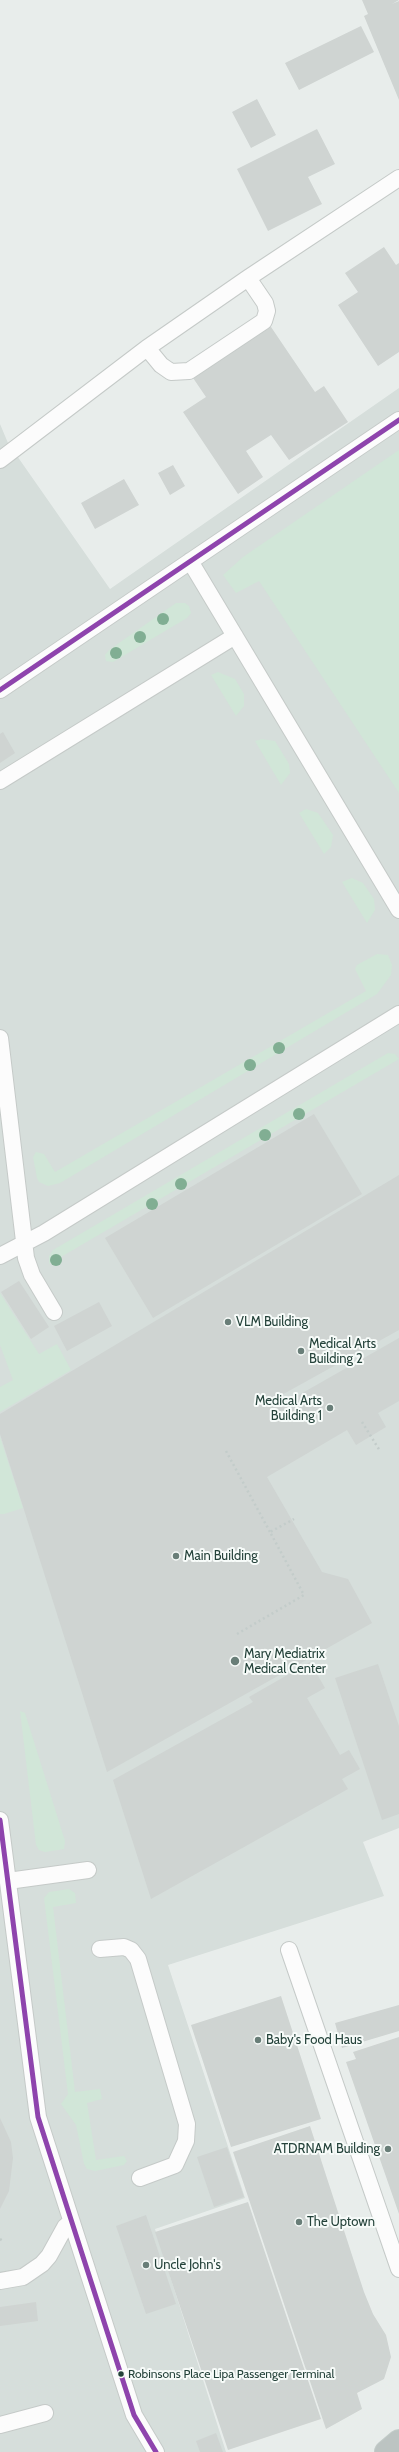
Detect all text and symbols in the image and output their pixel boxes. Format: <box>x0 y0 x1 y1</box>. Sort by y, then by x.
place label: VLM Building <box>236 1314 308 1330</box>
marker: VLM Building <box>223 1317 233 1327</box>
place label: Medical Arts Building 2 <box>309 1336 376 1367</box>
marker: Medical Arts Building 2 <box>296 1346 306 1356</box>
place label: Medical Arts Building 1 <box>255 1393 322 1424</box>
marker: Medical Arts Building 1 <box>325 1403 335 1413</box>
place label: Main Building <box>184 1548 258 1564</box>
marker: Main Building <box>171 1551 181 1561</box>
place label: Mary Mediatrix Medical Center <box>244 1646 326 1677</box>
marker: Mary Mediatrix Medical Center <box>229 1655 241 1667</box>
place label: Baby's Food Haus <box>266 2032 362 2048</box>
marker: Baby's Food Haus <box>253 2035 263 2045</box>
place label: ATDRNAM Building <box>274 2141 380 2157</box>
marker: ATDRNAM Building <box>383 2144 393 2154</box>
place label: The Uptown <box>307 2214 375 2230</box>
marker: The Uptown <box>294 2217 304 2227</box>
place label: Uncle John's <box>154 2257 221 2273</box>
marker: Uncle John's <box>141 2260 151 2270</box>
place label: Robinsons Place Lipa Passenger Terminal <box>128 2367 334 2381</box>
marker: Robinsons Place Lipa Passenger Terminal <box>116 2369 126 2379</box>

